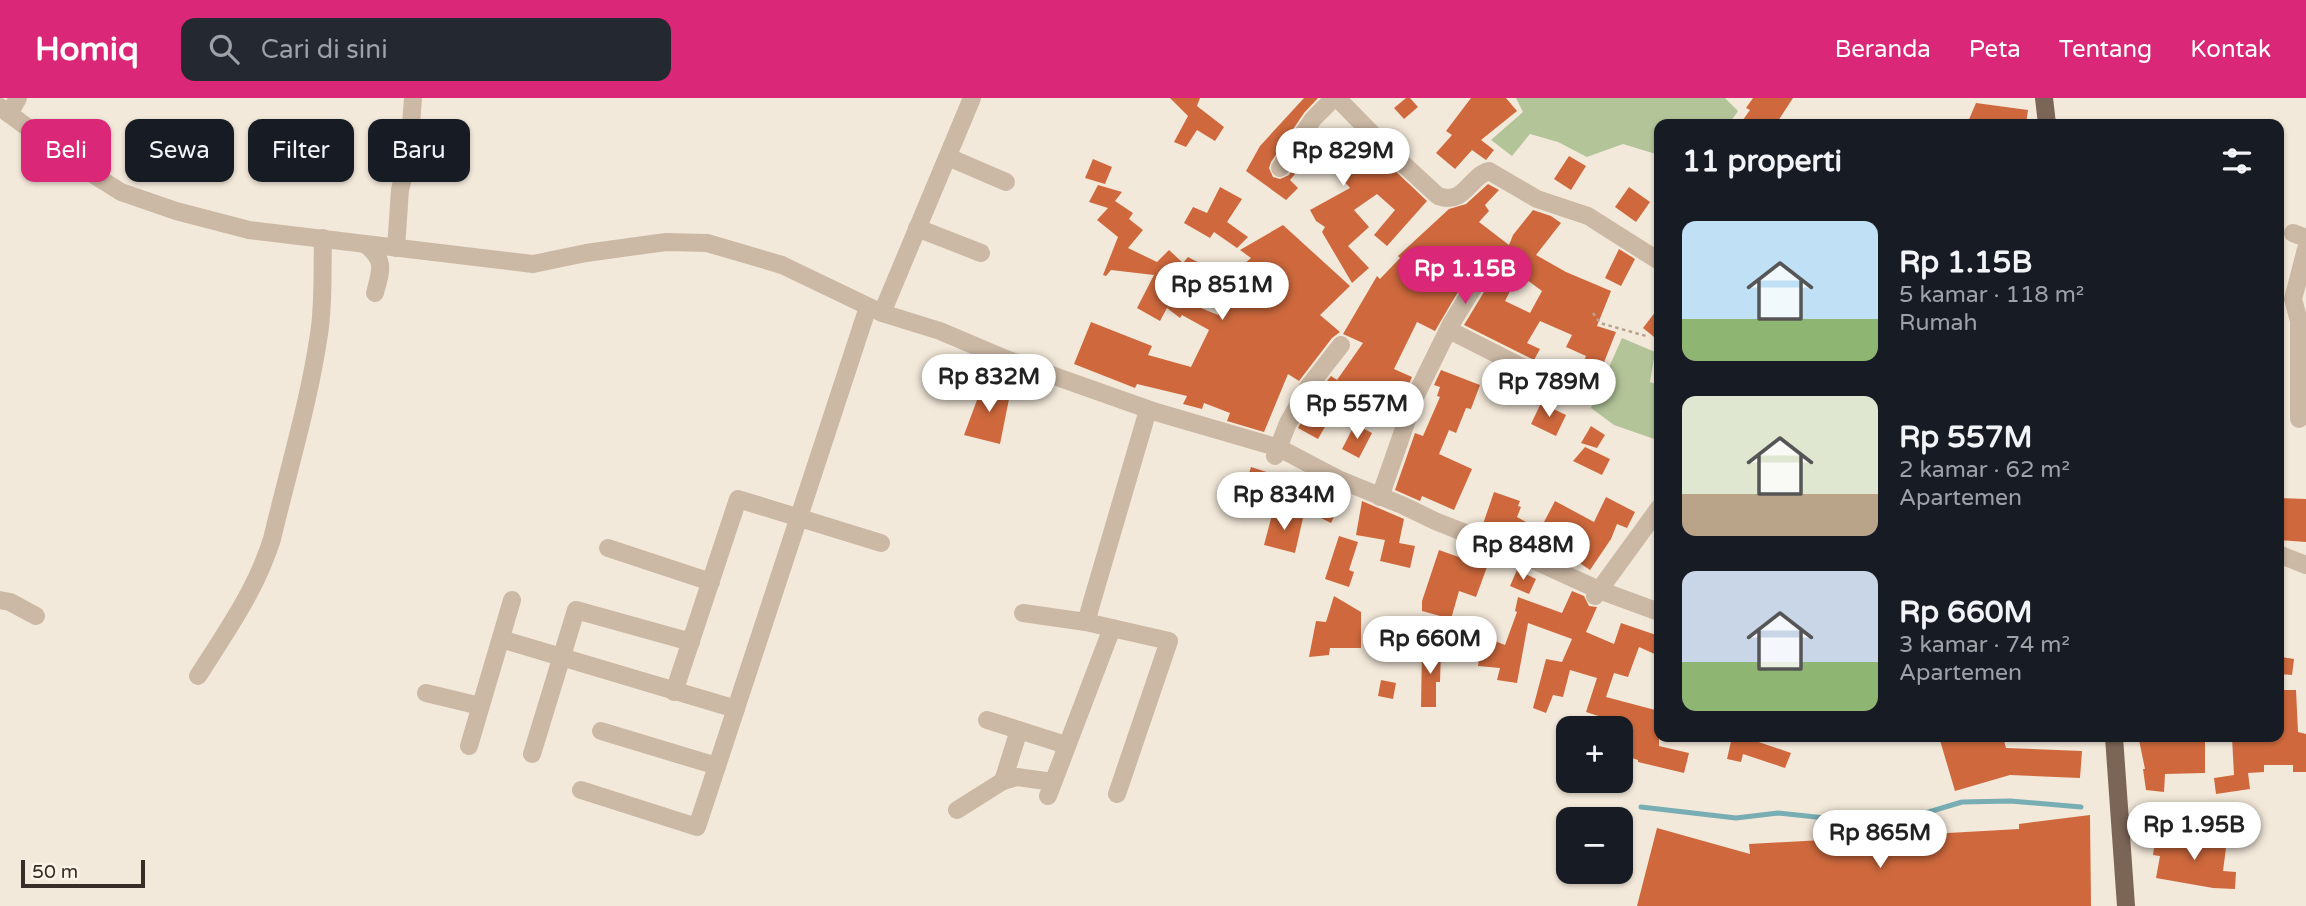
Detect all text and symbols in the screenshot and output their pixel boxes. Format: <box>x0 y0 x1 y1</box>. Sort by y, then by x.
search box <box>181 18 671 81</box>
text: Homiq <box>35 30 139 69</box>
icon: search <box>205 30 243 68</box>
text: Cari di sini <box>261 34 388 65</box>
text: Beranda <box>1835 35 1931 64</box>
text: Peta <box>1969 35 2021 64</box>
text: Tentang <box>2059 35 2152 64</box>
text: Kontak <box>2190 35 2271 64</box>
chip: Beli <box>21 119 111 182</box>
chip: Sewa <box>125 119 234 182</box>
chip: Filter <box>248 119 354 182</box>
chip: Baru <box>368 119 470 182</box>
pin: Rp 829M <box>1278 129 1408 188</box>
text: Rp 829M <box>1292 137 1394 165</box>
icon: filters <box>2218 142 2256 180</box>
text: 11 properti <box>1682 143 1842 180</box>
text: Rp 1.15B <box>1899 244 2032 281</box>
pin: Rp 1.15B <box>1393 246 1537 306</box>
icon: home <box>1738 249 1822 333</box>
text: Rp 1.15B <box>1414 255 1516 283</box>
pin: Rp 851M <box>1157 262 1287 322</box>
text: Rp 851M <box>1171 271 1273 299</box>
text: 5 kamar · 118 m² <box>1899 281 2084 309</box>
text: Rumah <box>1899 309 1977 337</box>
pin: Rp 832M <box>924 354 1054 414</box>
pin: Rp 789M <box>1484 360 1614 419</box>
text: Rp 832M <box>938 363 1040 391</box>
text: Rp 789M <box>1498 368 1600 396</box>
pin: Rp 557M <box>1292 382 1422 441</box>
text: Rp 557M <box>1306 390 1408 418</box>
text: Rp 557M <box>1899 419 2033 456</box>
icon: home <box>1738 424 1822 508</box>
text: 2 kamar · 62 m² <box>1899 456 2070 484</box>
pin: Rp 834M <box>1219 472 1349 532</box>
text: Rp 834M <box>1233 481 1335 509</box>
text: Apartemen <box>1899 484 2022 512</box>
pin: Rp 848M <box>1458 522 1588 582</box>
text: Rp 848M <box>1472 531 1574 559</box>
text: Rp 660M <box>1899 594 2033 631</box>
icon: home <box>1738 599 1822 683</box>
pin: Rp 660M <box>1365 616 1495 676</box>
text: Rp 660M <box>1379 625 1481 653</box>
text: 3 kamar · 74 m² <box>1899 631 2070 659</box>
text: Apartemen <box>1899 659 2022 687</box>
map controls <box>1556 716 1633 884</box>
button: + <box>1556 716 1633 793</box>
pin: Rp 1.95B <box>2122 802 2266 862</box>
button: − <box>1556 807 1633 884</box>
pin: Rp 865M <box>1815 810 1945 870</box>
text: Rp 1.95B <box>2143 811 2245 839</box>
text: Rp 865M <box>1829 819 1931 847</box>
scale bar <box>21 857 145 889</box>
text: 50 m <box>32 861 78 883</box>

